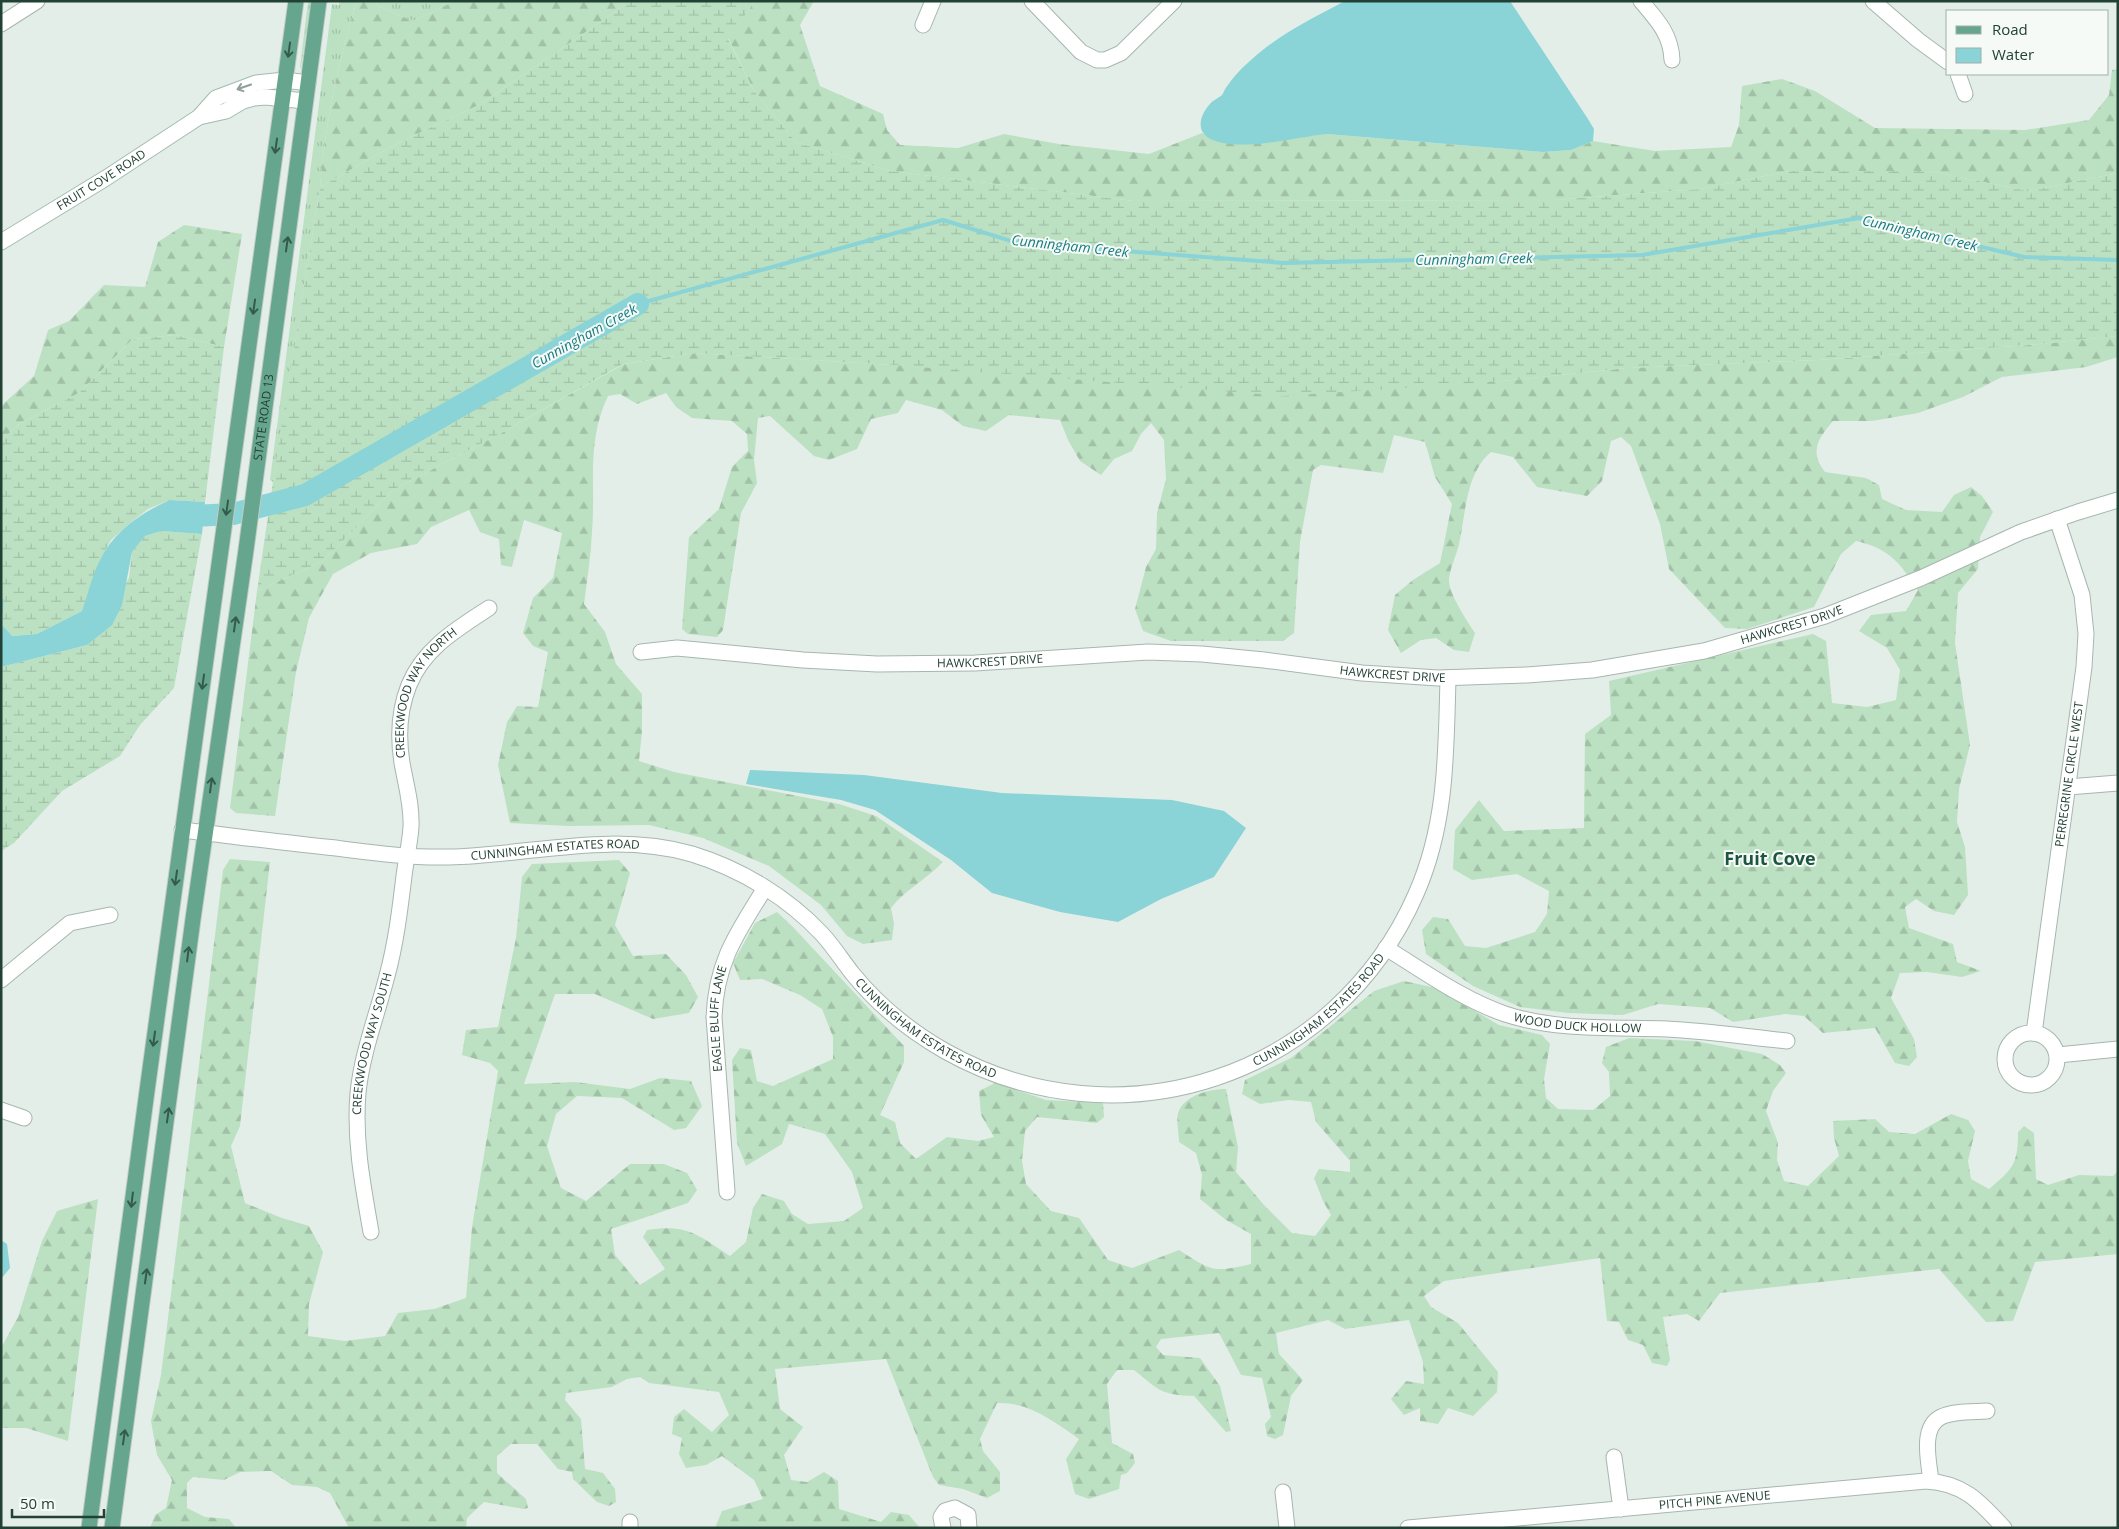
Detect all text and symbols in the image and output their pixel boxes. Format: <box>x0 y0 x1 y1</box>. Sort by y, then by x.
legend <box>1946 10 2109 75</box>
text: Road <box>1992 19 2028 39</box>
one-way arrow <box>284 41 294 57</box>
text: Water <box>1992 44 2034 64</box>
one-way arrow <box>237 83 252 92</box>
one-way arrow <box>271 138 281 154</box>
street label: FRUIT COVE ROAD <box>53 145 149 214</box>
water label: Cunningham Creek <box>1861 210 1981 255</box>
water label: Cunningham Creek <box>1011 230 1131 261</box>
one-way arrow <box>282 236 292 252</box>
water label: Cunningham Creek <box>1415 248 1534 269</box>
water label: Cunningham Creek <box>528 298 641 372</box>
one-way arrow <box>249 299 259 315</box>
street label: STATE ROAD 13 <box>249 373 277 462</box>
one-way arrow <box>222 500 232 516</box>
street label: HAWKCREST DRIVE <box>1738 601 1845 648</box>
one-way arrow <box>230 616 240 632</box>
street label: CREEKWOOD WAY NORTH <box>391 623 460 759</box>
street label: HAWKCREST DRIVE <box>937 650 1044 671</box>
street label: HAWKCREST DRIVE <box>1339 661 1446 686</box>
one-way arrow <box>198 674 208 690</box>
street label: PERREGRINE CIRCLE WEST <box>2050 700 2087 848</box>
one-way arrow <box>207 777 217 793</box>
street label: CUNNINGHAM ESTATES ROAD <box>470 835 640 864</box>
district label: Fruit Cove <box>1724 846 1816 870</box>
one-way arrow <box>170 870 180 886</box>
one-way arrow <box>184 946 194 962</box>
street label: CUNNINGHAM ESTATES ROAD <box>1249 950 1388 1070</box>
street label: EAGLE BLUFF LANE <box>705 963 731 1072</box>
street label: CREEKWOOD WAY SOUTH <box>348 971 396 1115</box>
street label: CUNNINGHAM ESTATES ROAD <box>852 974 999 1082</box>
street label: WOOD DUCK HOLLOW <box>1512 1008 1642 1036</box>
one-way arrow <box>148 1031 158 1047</box>
one-way arrow <box>163 1108 173 1124</box>
one-way arrow <box>127 1192 137 1208</box>
one-way arrow <box>141 1269 151 1285</box>
one-way arrow <box>119 1430 129 1446</box>
scale bar <box>12 1486 105 1518</box>
street label: PITCH PINE AVENUE <box>1658 1486 1771 1513</box>
text: 50 m <box>20 1493 55 1513</box>

